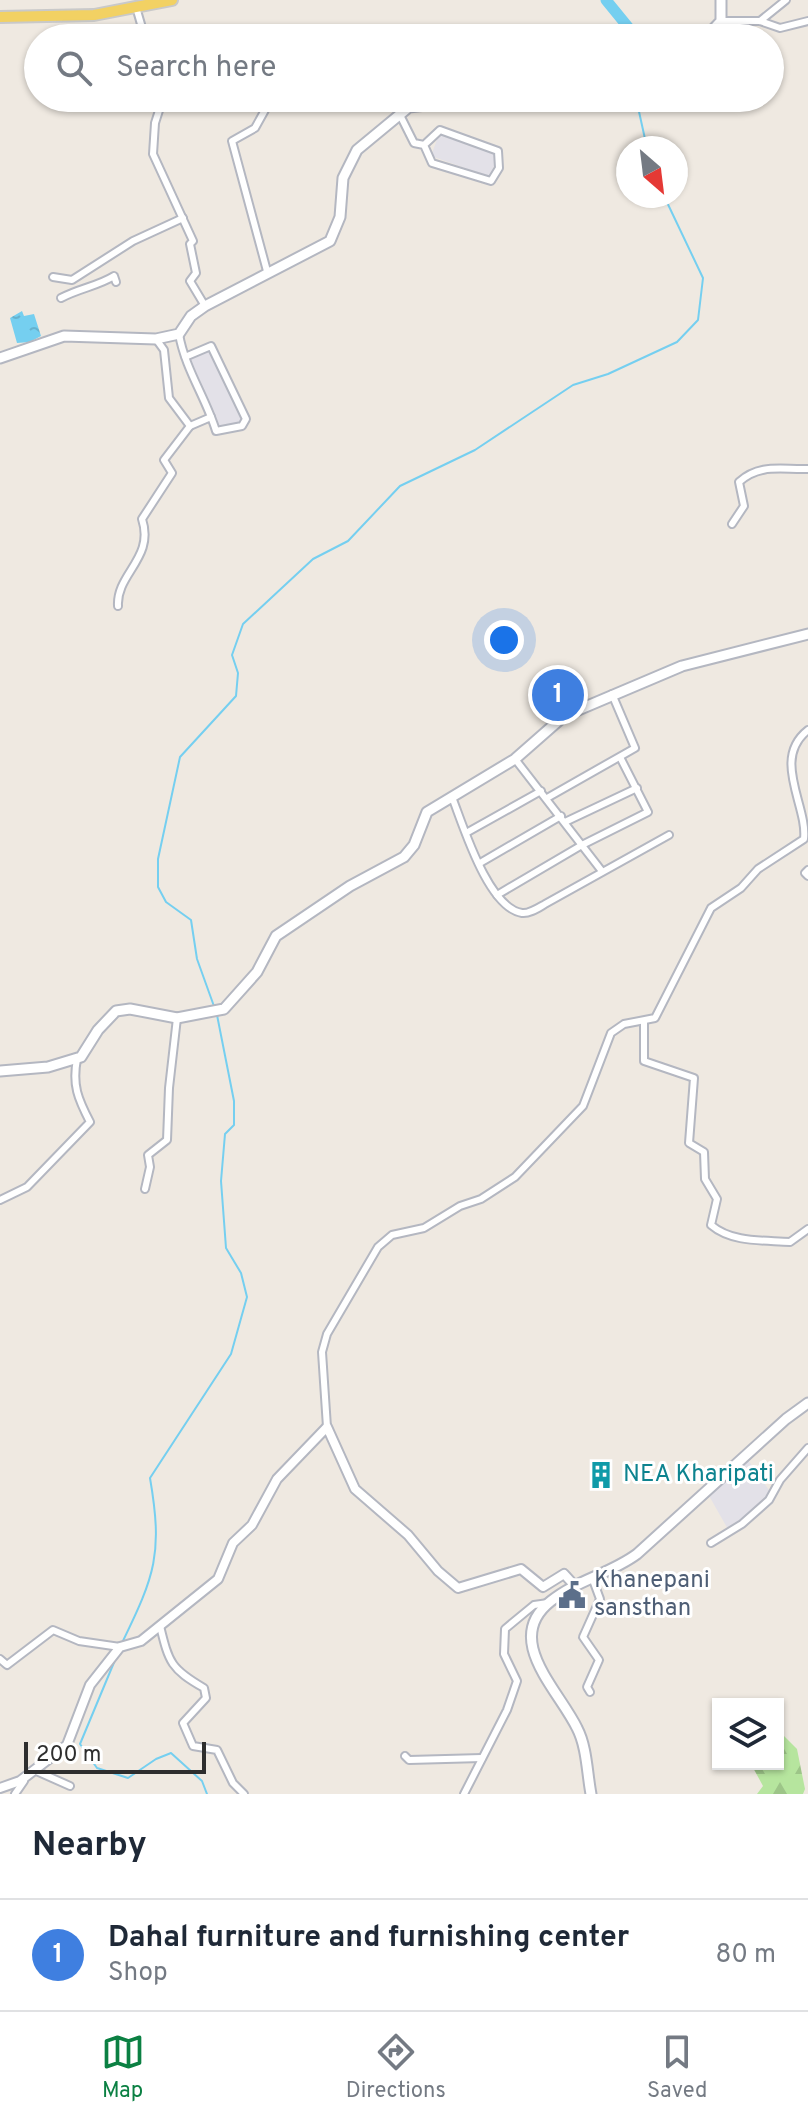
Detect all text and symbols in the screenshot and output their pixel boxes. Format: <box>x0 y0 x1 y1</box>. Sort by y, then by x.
search box <box>24 24 784 112</box>
icon: search <box>52 46 96 90</box>
text: Search here <box>116 50 276 87</box>
north arrow <box>616 136 688 208</box>
your location <box>484 620 524 660</box>
pin: 1 <box>532 665 584 725</box>
building icon: NEA Kharipati <box>586 1460 616 1490</box>
place label: NEA Kharipati <box>623 1460 774 1490</box>
place label: Khanepani sansthan <box>594 1566 710 1624</box>
public building icon: Khanepani sansthan <box>557 1580 587 1610</box>
map controls <box>712 1698 784 1770</box>
button: layers <box>712 1698 784 1770</box>
scale bar <box>24 1738 206 1774</box>
text: 200 m <box>36 1742 101 1769</box>
text: Nearby <box>32 1825 147 1868</box>
text: Dahal furniture and furnishing center <box>108 1920 629 1957</box>
text: 1 <box>53 1939 63 1972</box>
text: 80 m <box>716 1939 776 1972</box>
text: Shop <box>108 1957 168 1990</box>
tab: Map <box>101 2030 145 2105</box>
tab: Directions <box>346 2030 446 2105</box>
tab: Saved <box>647 2030 707 2105</box>

